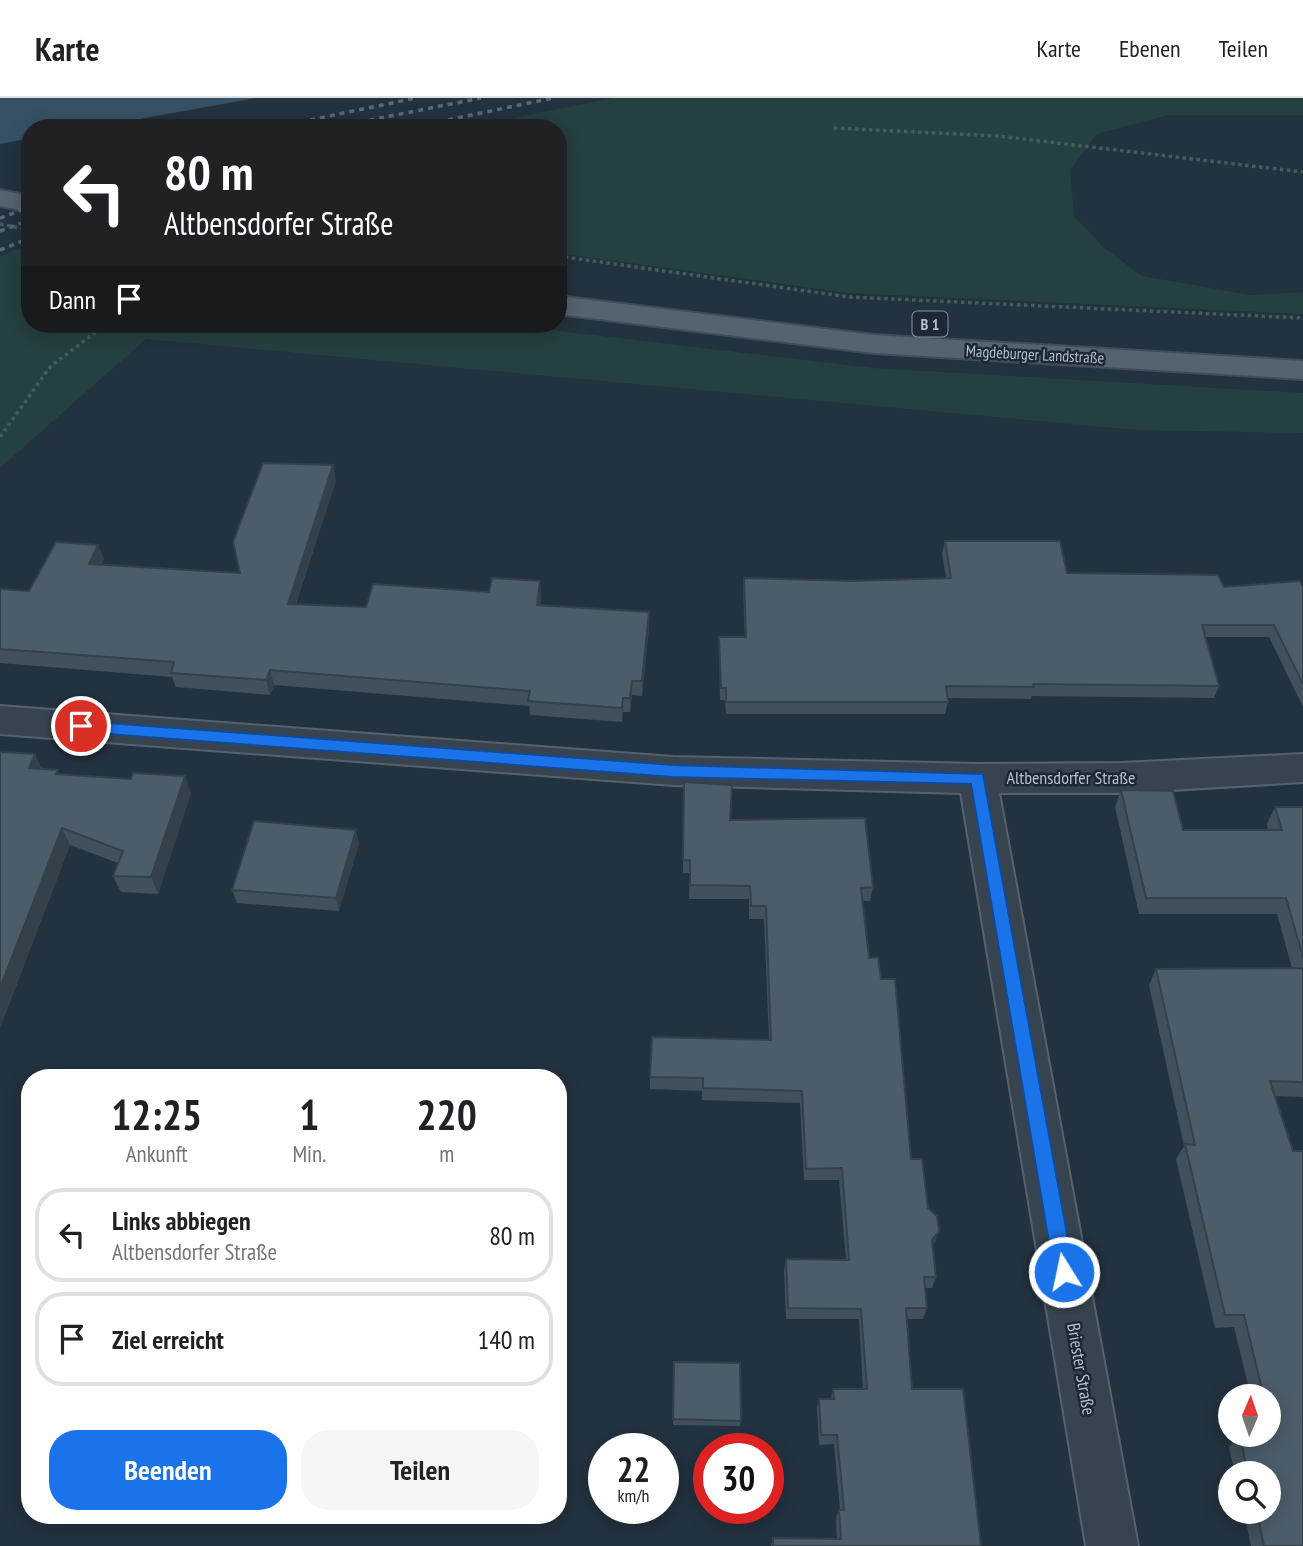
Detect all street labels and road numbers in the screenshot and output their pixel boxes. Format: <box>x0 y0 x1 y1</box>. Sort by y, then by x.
road number: B 1 <box>912 312 948 336</box>
street label: Magdeburger Landstraße <box>965 340 1105 368</box>
street label: Altbensdorfer Straße <box>1006 766 1136 789</box>
street label: Briester Straße <box>1062 1321 1101 1417</box>

